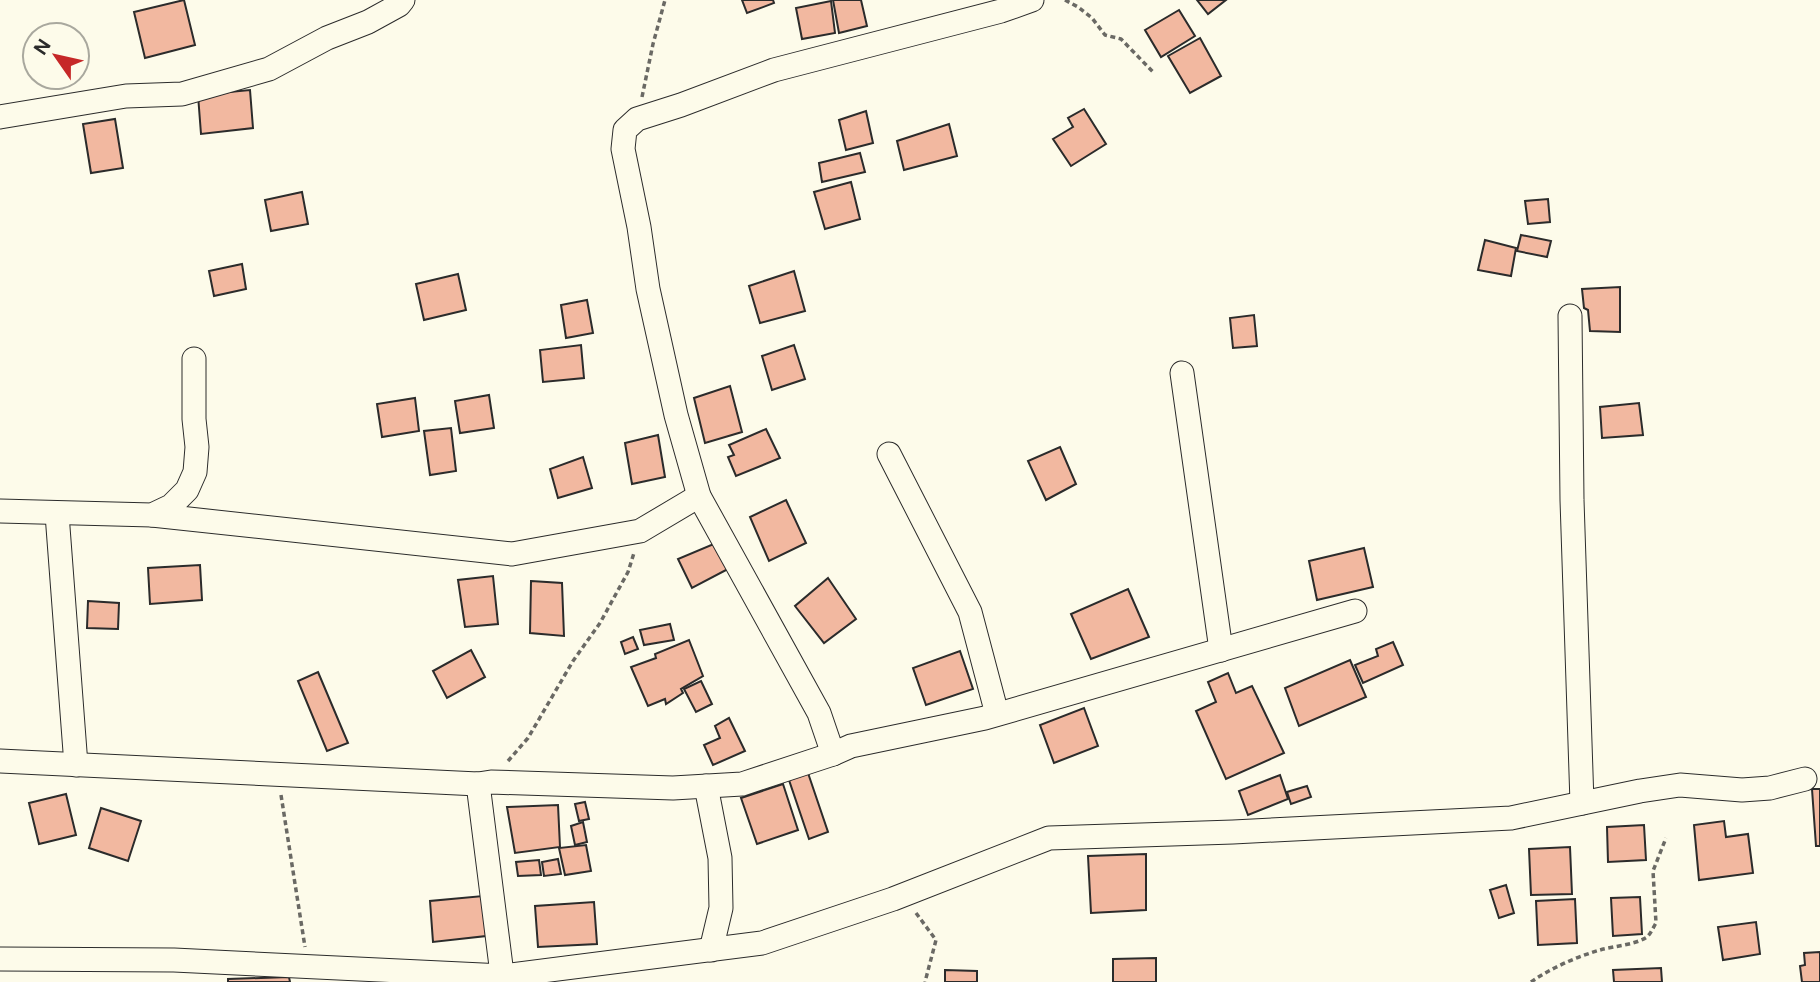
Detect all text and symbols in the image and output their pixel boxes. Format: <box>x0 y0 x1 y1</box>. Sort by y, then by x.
north arrow <box>21 21 91 91</box>
text: N <box>28 34 57 60</box>

